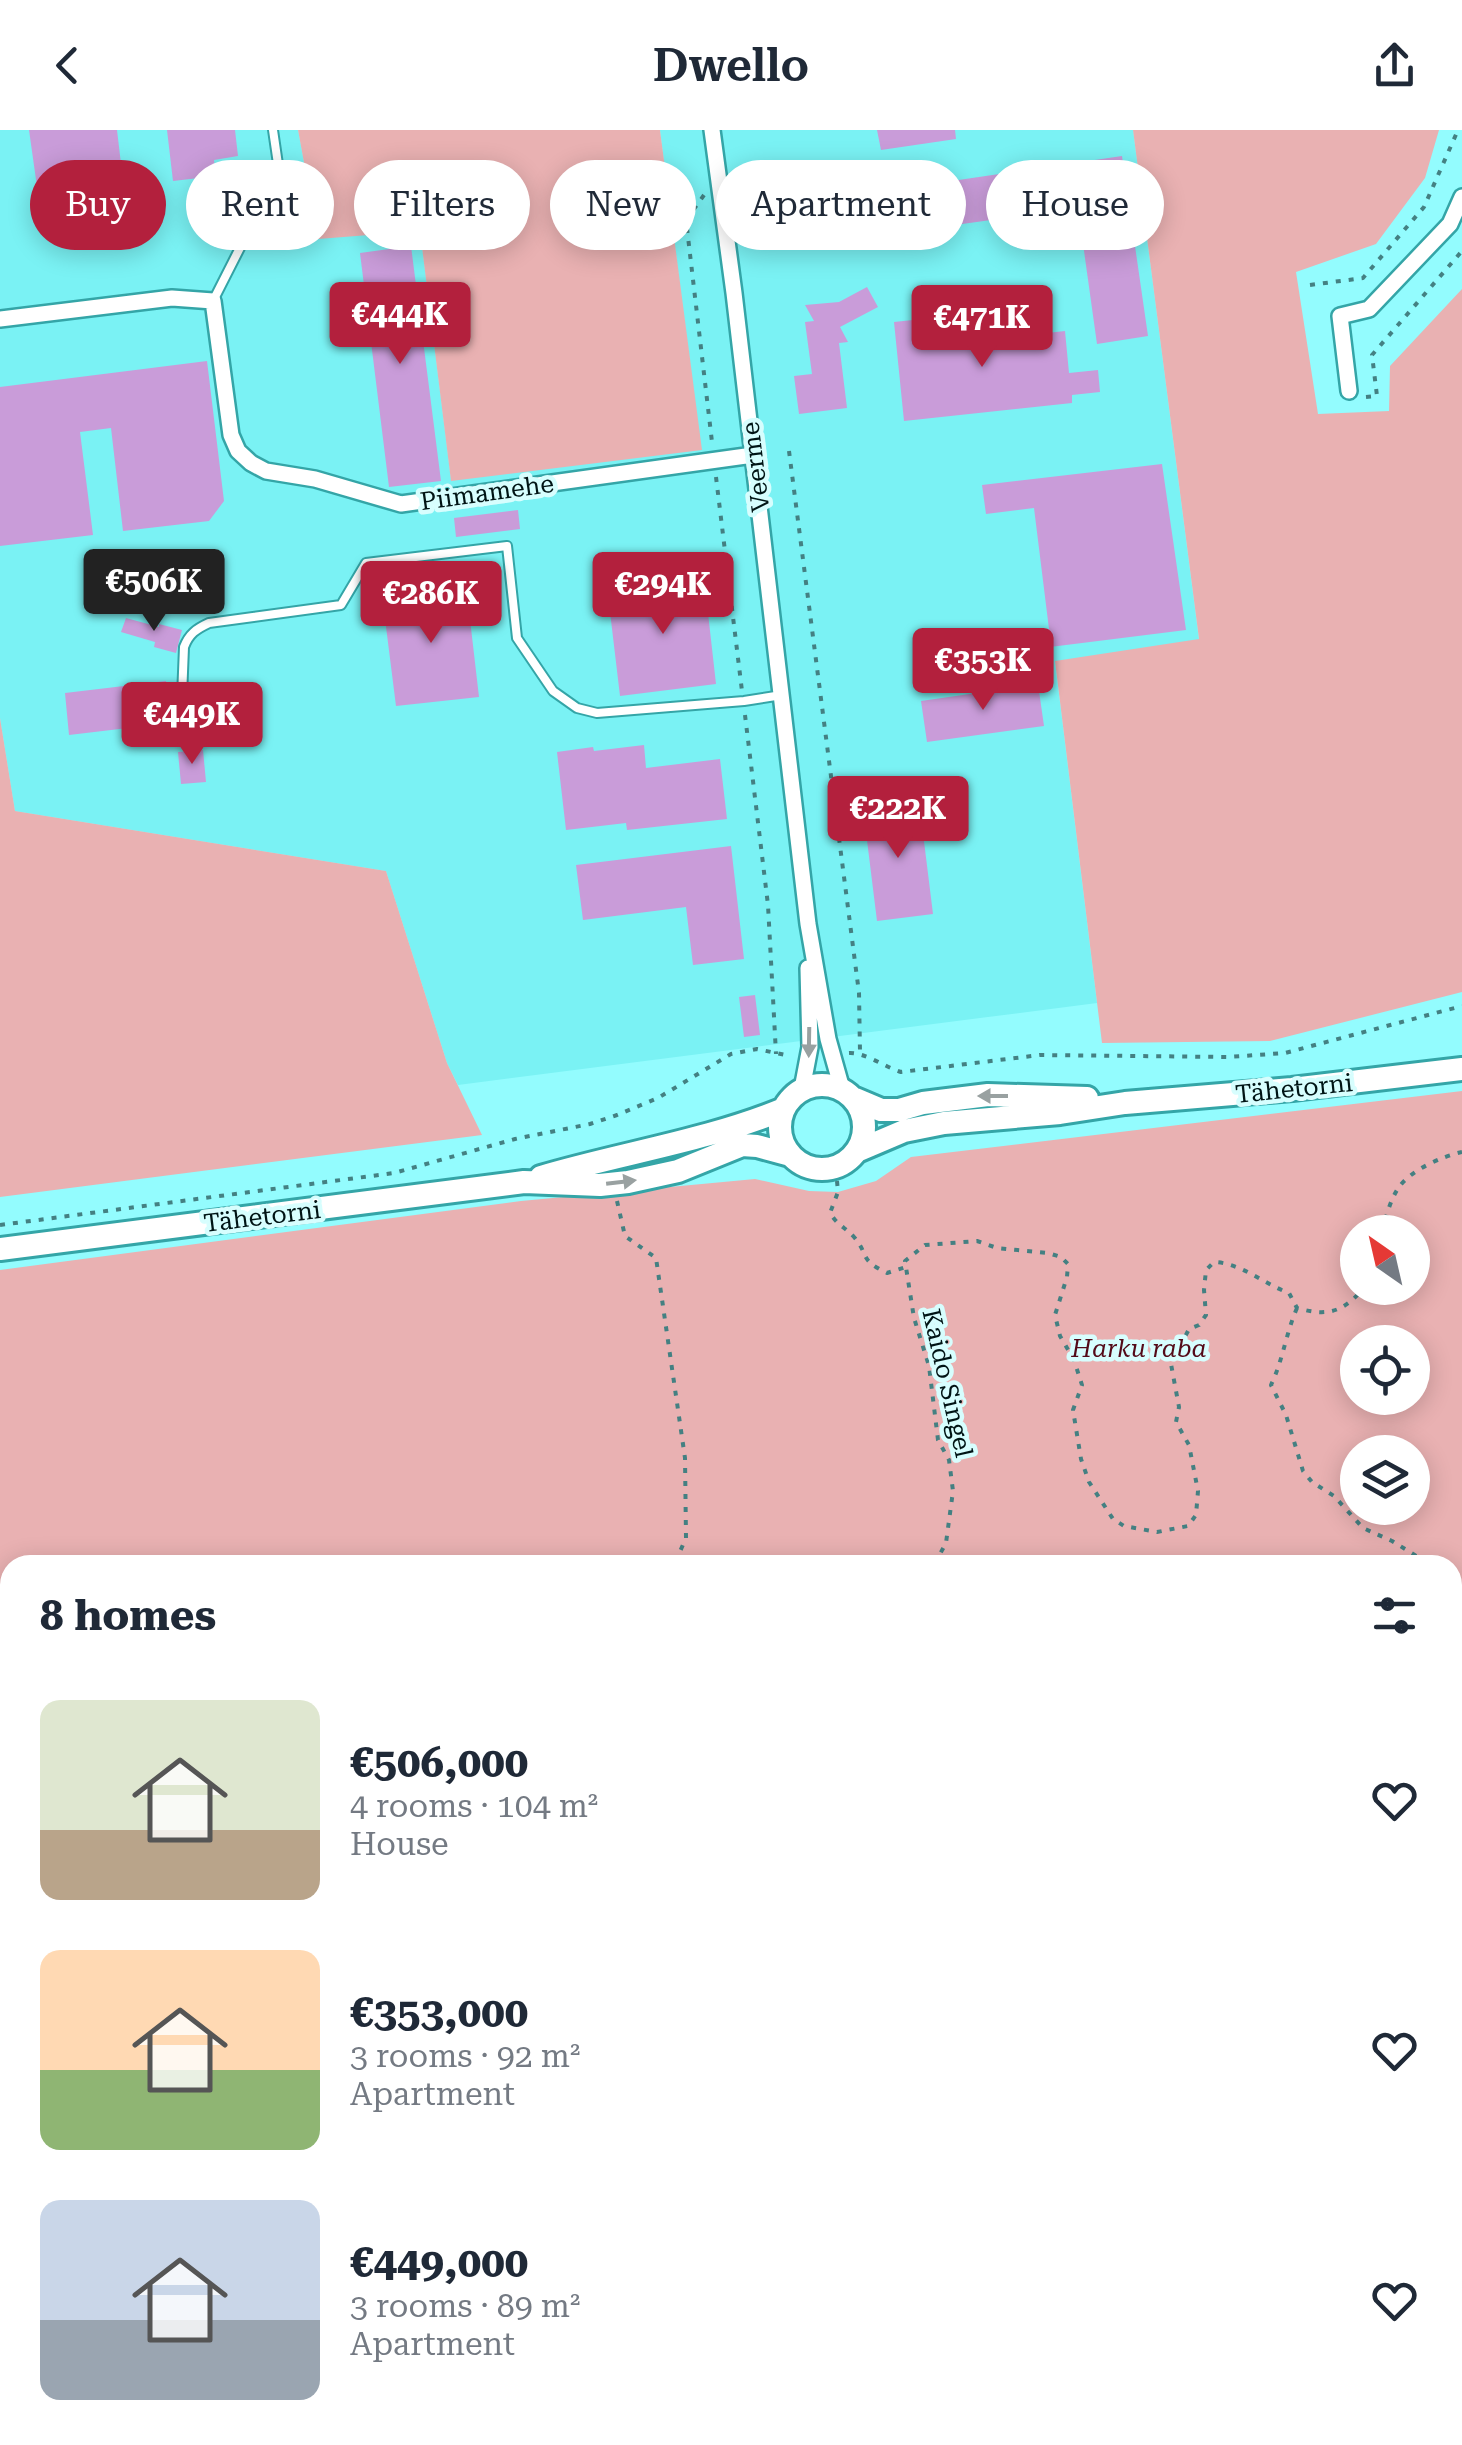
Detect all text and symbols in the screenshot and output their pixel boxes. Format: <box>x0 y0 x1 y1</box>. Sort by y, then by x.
icon: back <box>40 38 95 93</box>
icon: share <box>1367 38 1422 93</box>
text: Dwello <box>653 39 809 92</box>
chip: Buy <box>30 160 166 250</box>
chip: Rent <box>186 160 334 250</box>
chip: Filters <box>354 160 530 250</box>
chip: New <box>550 160 696 250</box>
chip: Apartment <box>716 160 966 250</box>
chip: House <box>986 160 1164 250</box>
pin: €444K <box>330 282 470 367</box>
pin: €471K <box>912 285 1052 370</box>
text: €444K <box>352 295 448 333</box>
text: €471K <box>934 298 1030 336</box>
street label: Veerme <box>736 420 775 514</box>
street label: Piimamehe <box>418 469 556 516</box>
pin: €506K <box>84 549 224 634</box>
pin: €294K <box>593 552 733 637</box>
pin: €286K <box>361 561 501 646</box>
text: €506K <box>106 562 202 600</box>
text: €294K <box>615 565 711 603</box>
text: €286K <box>383 574 479 612</box>
pin: €353K <box>913 628 1053 713</box>
text: €353K <box>935 641 1031 679</box>
pin: €449K <box>122 682 262 767</box>
text: €449K <box>144 695 240 733</box>
pin: €222K <box>828 776 968 861</box>
text: €222K <box>850 789 946 827</box>
one-way arrow <box>800 1026 816 1058</box>
street label: Tähetorni <box>1234 1068 1354 1109</box>
one-way arrow <box>976 1088 1008 1104</box>
one-way arrow <box>606 1174 637 1190</box>
street label: Tähetorni <box>202 1195 322 1238</box>
north arrow <box>1340 1215 1430 1305</box>
map controls <box>1340 1215 1430 1525</box>
street label: Kaido Singel <box>916 1306 979 1460</box>
button: locate <box>1340 1325 1430 1415</box>
park label: Harku raba <box>1070 1334 1207 1363</box>
button: layers <box>1340 1435 1430 1525</box>
icon: filters <box>1367 1588 1422 1643</box>
text: 8 homes <box>40 1591 216 1640</box>
text: €506,000 <box>350 1738 528 1787</box>
icon: home <box>120 1740 240 1860</box>
icon: heart <box>1367 1773 1422 1828</box>
text: 4 rooms · 104 m² <box>350 1787 598 1825</box>
text: House <box>350 1825 449 1863</box>
text: €353,000 <box>350 1988 528 2037</box>
icon: home <box>120 1990 240 2110</box>
icon: heart <box>1367 2023 1422 2078</box>
text: 3 rooms · 92 m² <box>350 2037 580 2075</box>
text: Apartment <box>350 2075 515 2113</box>
text: €449,000 <box>350 2238 528 2287</box>
icon: home <box>120 2240 240 2360</box>
icon: heart <box>1367 2273 1422 2328</box>
text: 3 rooms · 89 m² <box>350 2287 580 2325</box>
text: Apartment <box>350 2325 515 2363</box>

